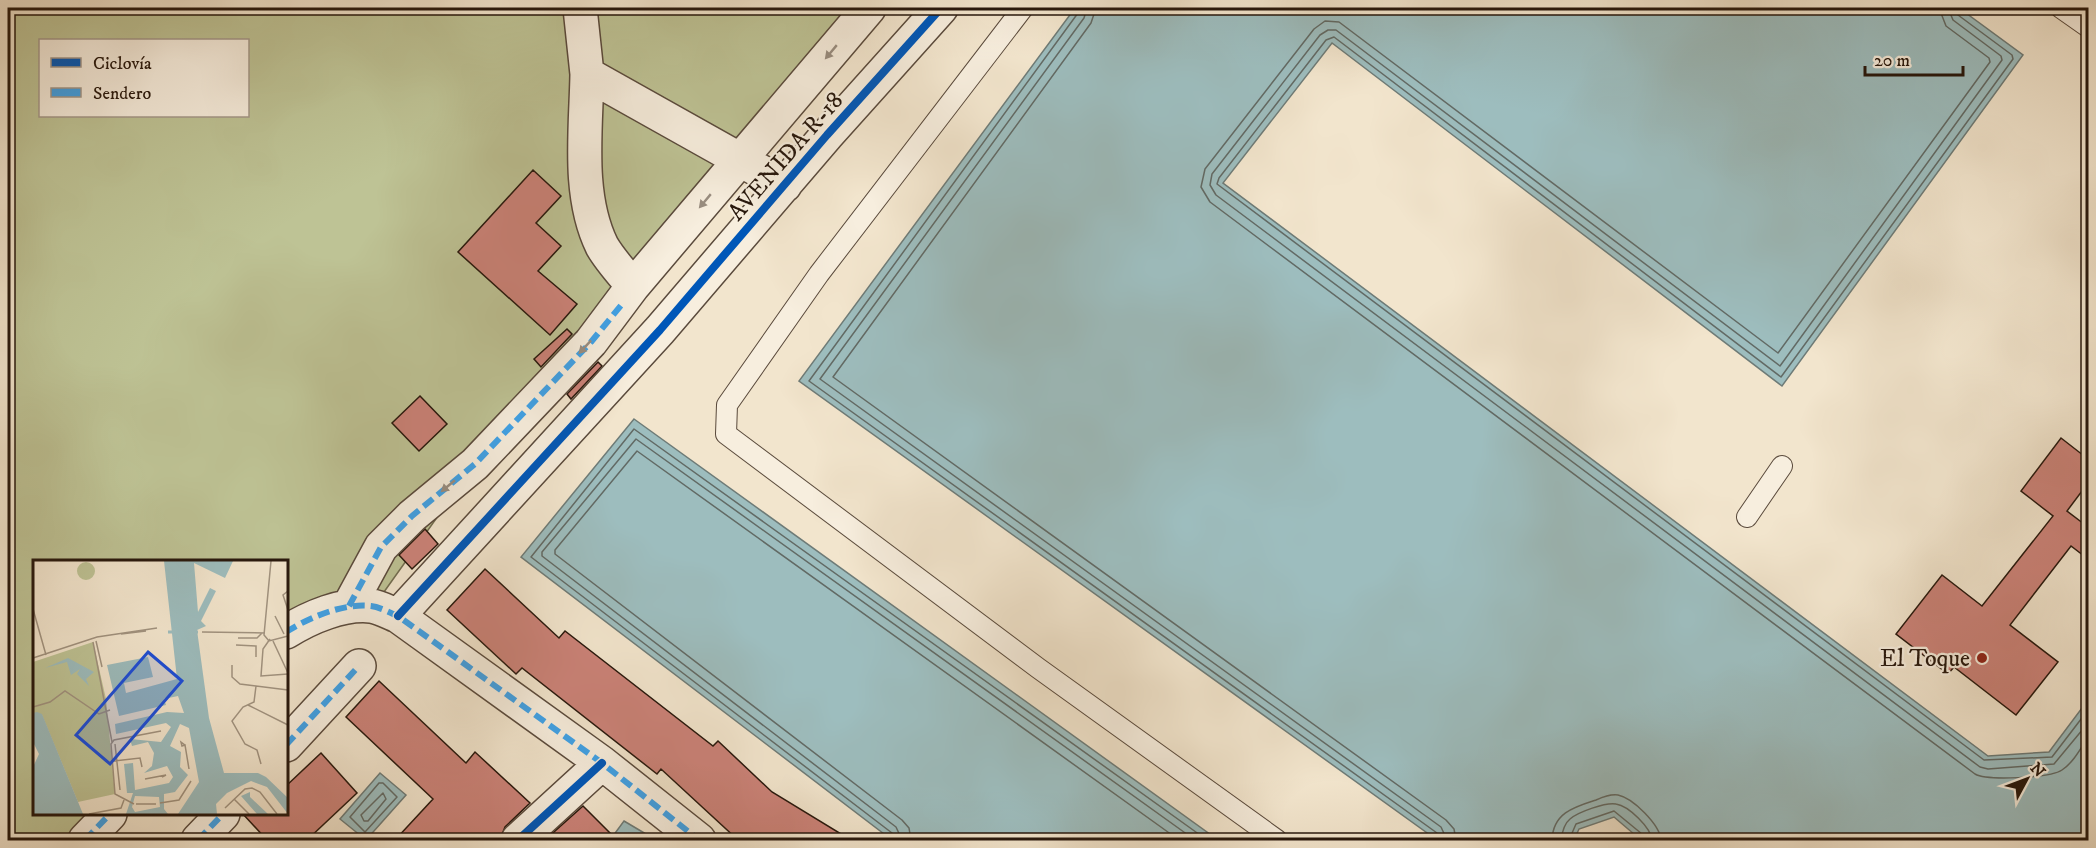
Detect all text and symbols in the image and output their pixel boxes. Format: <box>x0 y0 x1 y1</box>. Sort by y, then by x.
legend <box>39 39 249 117</box>
scale bar <box>1865 39 1962 77</box>
one-way arrow <box>825 44 838 59</box>
text: 20 m <box>1874 50 1910 72</box>
text: Ciclovía <box>93 53 152 75</box>
text: Sendero <box>93 83 151 105</box>
street label: AVENIDA R-18 <box>722 86 850 227</box>
one-way arrow <box>699 193 712 209</box>
one-way arrow <box>579 340 593 354</box>
one-way arrow <box>440 479 456 492</box>
inset map <box>33 560 288 815</box>
place label: El Toque <box>1880 644 1970 674</box>
marker: El Toque <box>1975 651 1989 665</box>
north arrow <box>1997 749 2057 809</box>
text: N <box>2026 758 2049 781</box>

